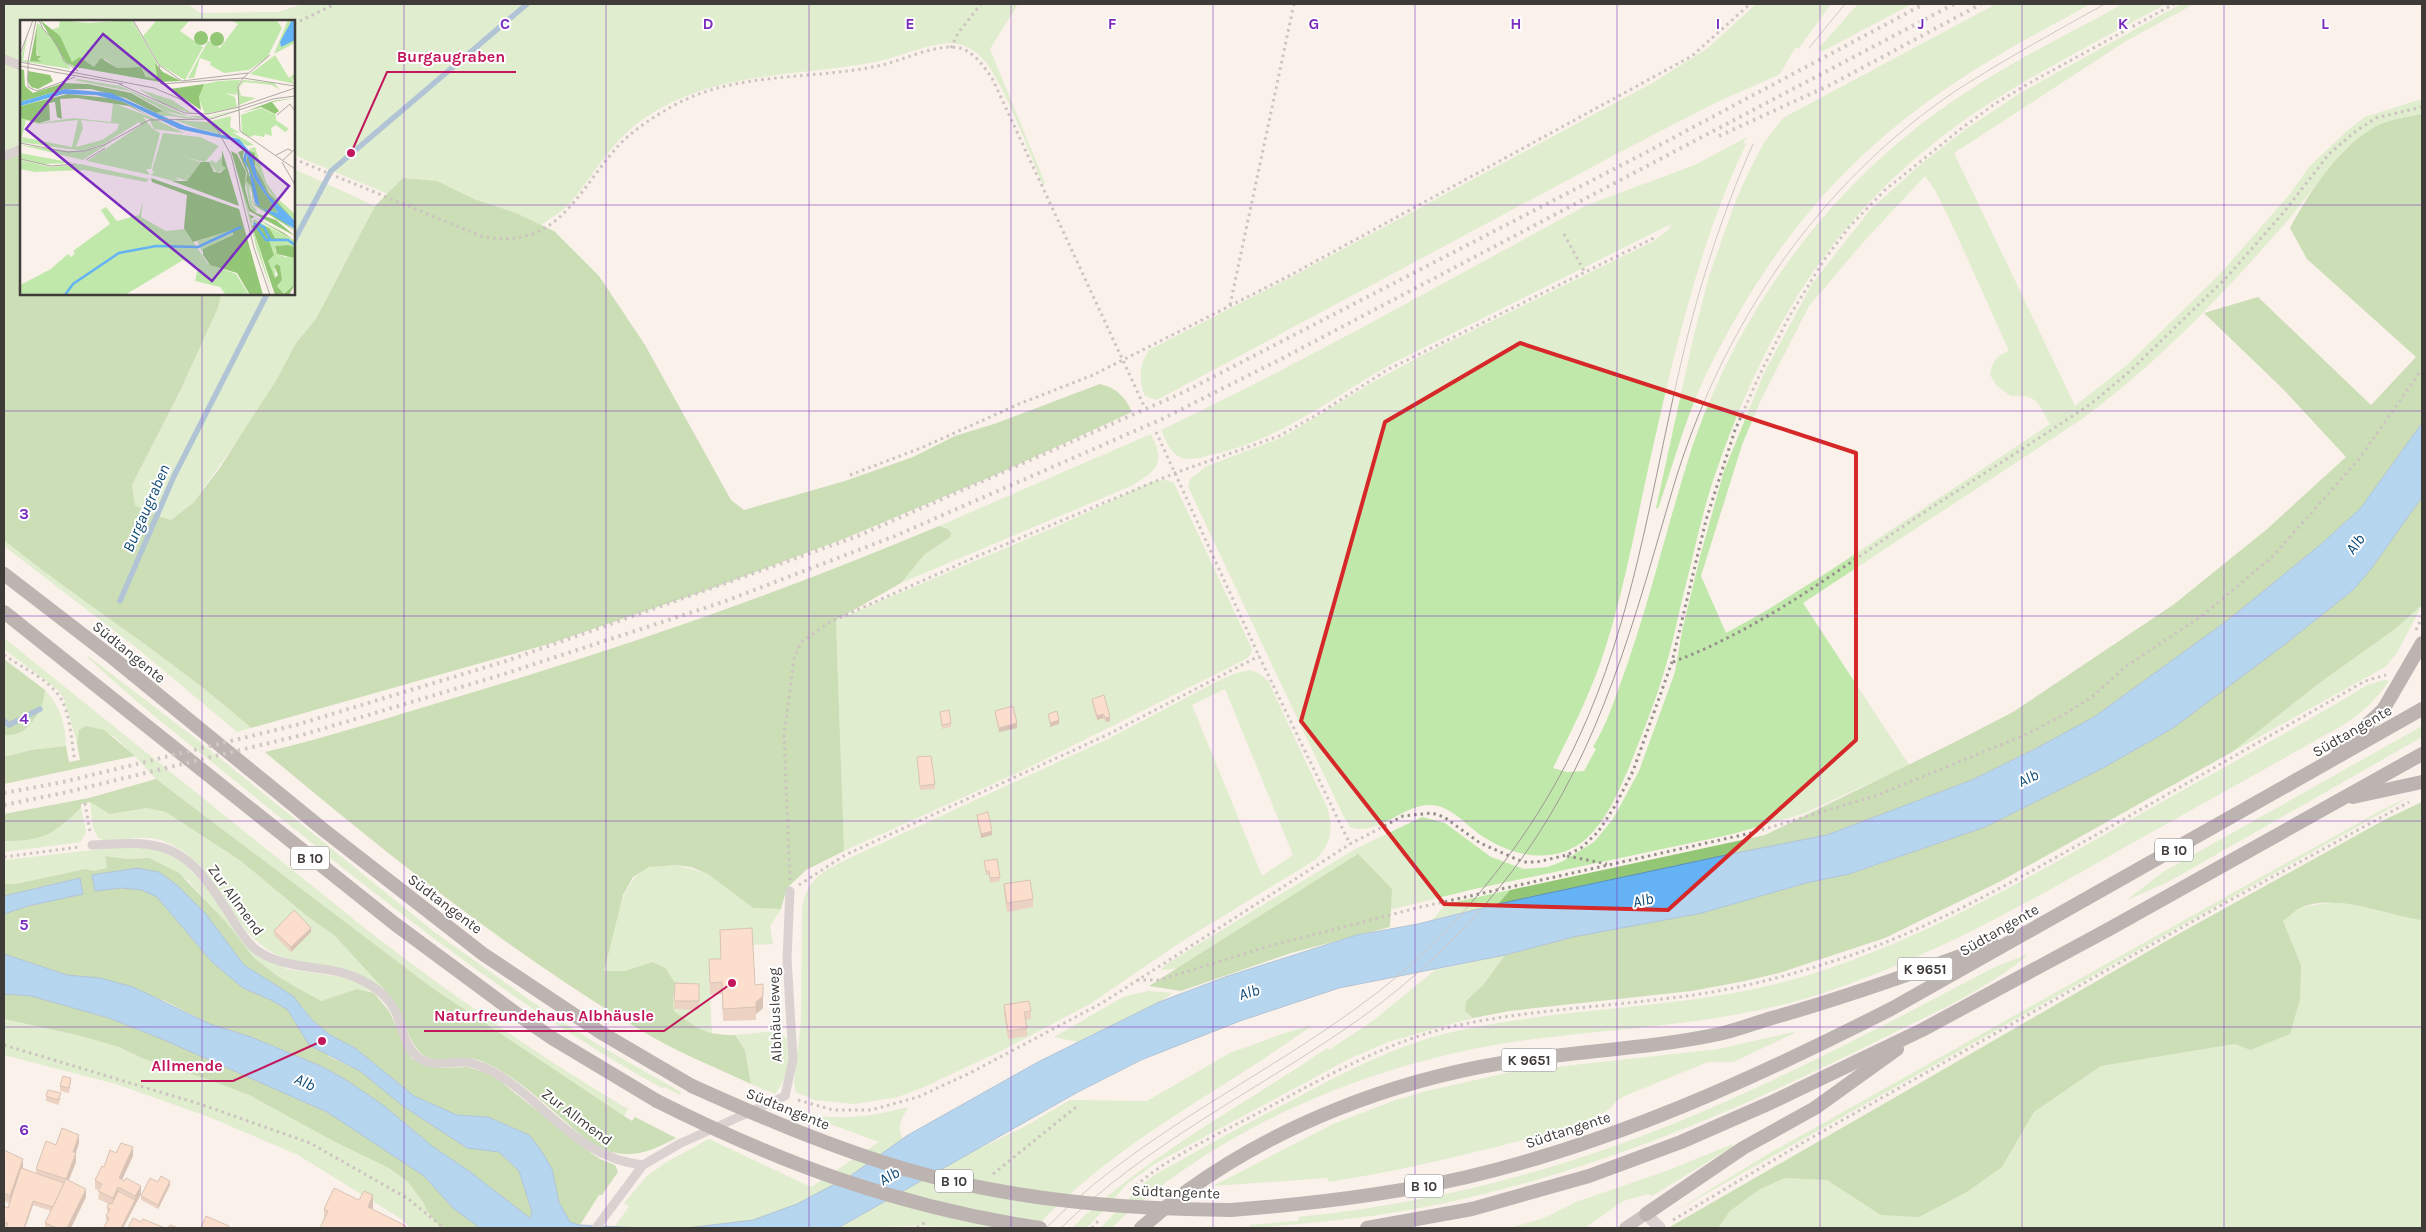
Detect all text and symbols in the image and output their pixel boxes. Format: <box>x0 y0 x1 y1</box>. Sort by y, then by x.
text: C <box>500 14 510 33</box>
text: D <box>703 14 714 33</box>
text: E <box>905 14 915 33</box>
text: F <box>1108 14 1117 33</box>
text: G <box>1309 14 1319 33</box>
text: H <box>1510 14 1522 33</box>
text: I <box>1716 14 1720 33</box>
text: J <box>1917 14 1925 33</box>
text: K <box>2118 14 2129 33</box>
text: L <box>2321 14 2329 33</box>
inset map <box>20 20 295 295</box>
callout: Burgaugraben <box>387 41 516 72</box>
text: Burgaugraben <box>397 47 505 66</box>
water label: Burgaugraben <box>118 461 174 555</box>
text: 3 <box>19 504 29 523</box>
water label: Alb <box>2341 530 2369 558</box>
street label: Südtangente <box>89 617 169 687</box>
street label: Südtangente <box>2309 701 2395 761</box>
text: 4 <box>19 709 29 728</box>
water label: Alb <box>2015 765 2042 791</box>
road number: B 10 <box>2155 838 2193 862</box>
road number: B 10 <box>291 846 329 870</box>
street label: Zur Allmend <box>204 861 268 939</box>
street label: Südtangente <box>404 870 486 938</box>
water label: Alb <box>1631 888 1656 911</box>
street label: Südtangente <box>1956 900 2042 960</box>
text: 5 <box>19 915 29 934</box>
road number: K 9651 <box>1898 958 1952 981</box>
street label: Albhäusleweg <box>764 967 786 1063</box>
water label: Alb <box>1236 980 1262 1004</box>
callout: Naturfreundehaus Albhäusle <box>424 1000 664 1031</box>
text: Naturfreundehaus Albhäusle <box>434 1006 654 1025</box>
road number: K 9651 <box>1502 1048 1556 1072</box>
callout: Allmende <box>141 1050 233 1081</box>
text: Allmende <box>151 1056 223 1075</box>
water label: Alb <box>292 1069 319 1095</box>
street label: Südtangente <box>744 1084 832 1134</box>
street label: Zur Allmend <box>538 1085 616 1149</box>
street label: Südtangente <box>1523 1108 1613 1152</box>
text: 6 <box>19 1120 29 1139</box>
water label: Alb <box>875 1162 903 1189</box>
road number: B 10 <box>935 1170 973 1192</box>
road number: B 10 <box>1405 1174 1443 1198</box>
street label: Südtangente <box>1131 1181 1221 1203</box>

